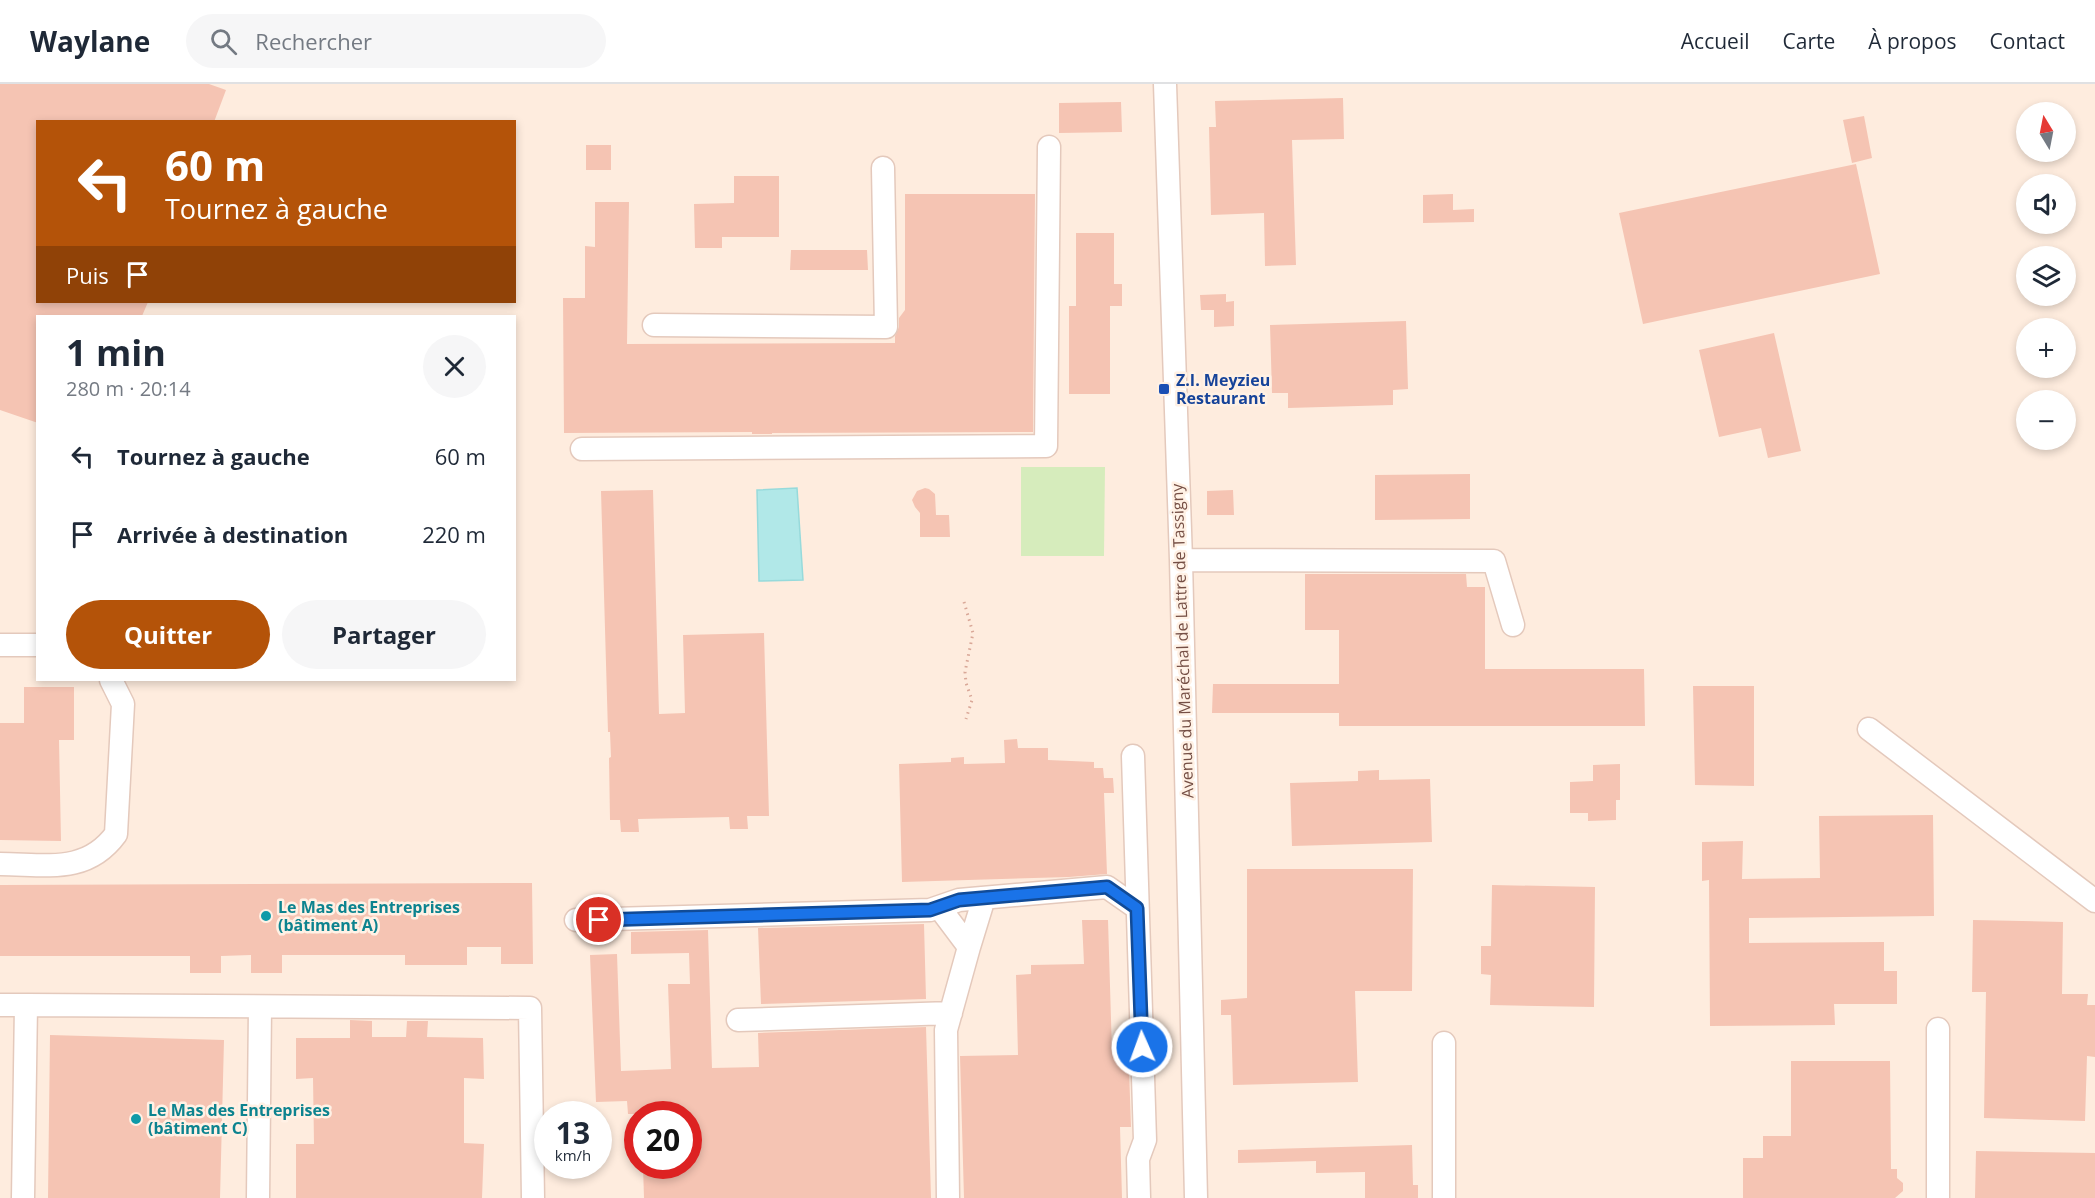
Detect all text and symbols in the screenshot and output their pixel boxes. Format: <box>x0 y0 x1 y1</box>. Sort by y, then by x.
search box <box>186 14 606 68</box>
text: Waylane <box>30 22 150 60</box>
icon: search <box>207 25 240 58</box>
text: Rechercher <box>255 26 372 56</box>
text: Accueil <box>1681 27 1749 55</box>
text: Carte <box>1782 27 1835 55</box>
text: À propos <box>1868 27 1957 55</box>
text: Contact <box>1990 27 2065 55</box>
north arrow <box>2016 102 2076 162</box>
map controls <box>2016 102 2076 450</box>
text: 60 m <box>165 136 265 193</box>
icon: left <box>66 144 144 222</box>
button: sound <box>2016 174 2076 234</box>
text: Tournez à gauche <box>165 190 388 227</box>
button: layers <box>2016 246 2076 306</box>
icon: arrive <box>121 258 154 291</box>
text: Puis <box>66 260 109 290</box>
button: + <box>2016 318 2076 378</box>
text: 1 min <box>66 328 166 377</box>
button: close <box>423 335 486 398</box>
place label: Z.I. Meyzieu Restaurant <box>1176 369 1270 409</box>
text: 280 m · 20:14 <box>66 375 191 402</box>
marker: Z.I. Meyzieu Restaurant <box>1157 382 1171 396</box>
button: − <box>2016 390 2076 450</box>
icon: left <box>66 440 99 473</box>
text: Tournez à gauche <box>117 441 310 471</box>
text: 60 m <box>435 441 486 471</box>
street label: Avenue du Maréchal de Lattre de Tassigny <box>1165 482 1198 799</box>
icon: arrive <box>66 518 99 551</box>
text: Arrivée à destination <box>117 519 348 549</box>
text: 220 m <box>422 519 486 549</box>
button: Quitter <box>66 600 270 669</box>
button: Partager <box>282 600 486 669</box>
pin <box>573 894 624 945</box>
place label: Le Mas des Entreprises (bâtiment A) <box>278 896 460 936</box>
icon: arrive <box>582 903 615 936</box>
marker: Le Mas des Entreprises (bâtiment A) <box>259 909 273 923</box>
position arrow <box>1110 1015 1174 1079</box>
place label: Le Mas des Entreprises (bâtiment C) <box>148 1099 330 1139</box>
speed limit sign: 20 <box>624 1101 702 1179</box>
marker: Le Mas des Entreprises (bâtiment C) <box>129 1112 143 1126</box>
text: 13 <box>556 1112 590 1153</box>
text: km/h <box>555 1145 591 1165</box>

